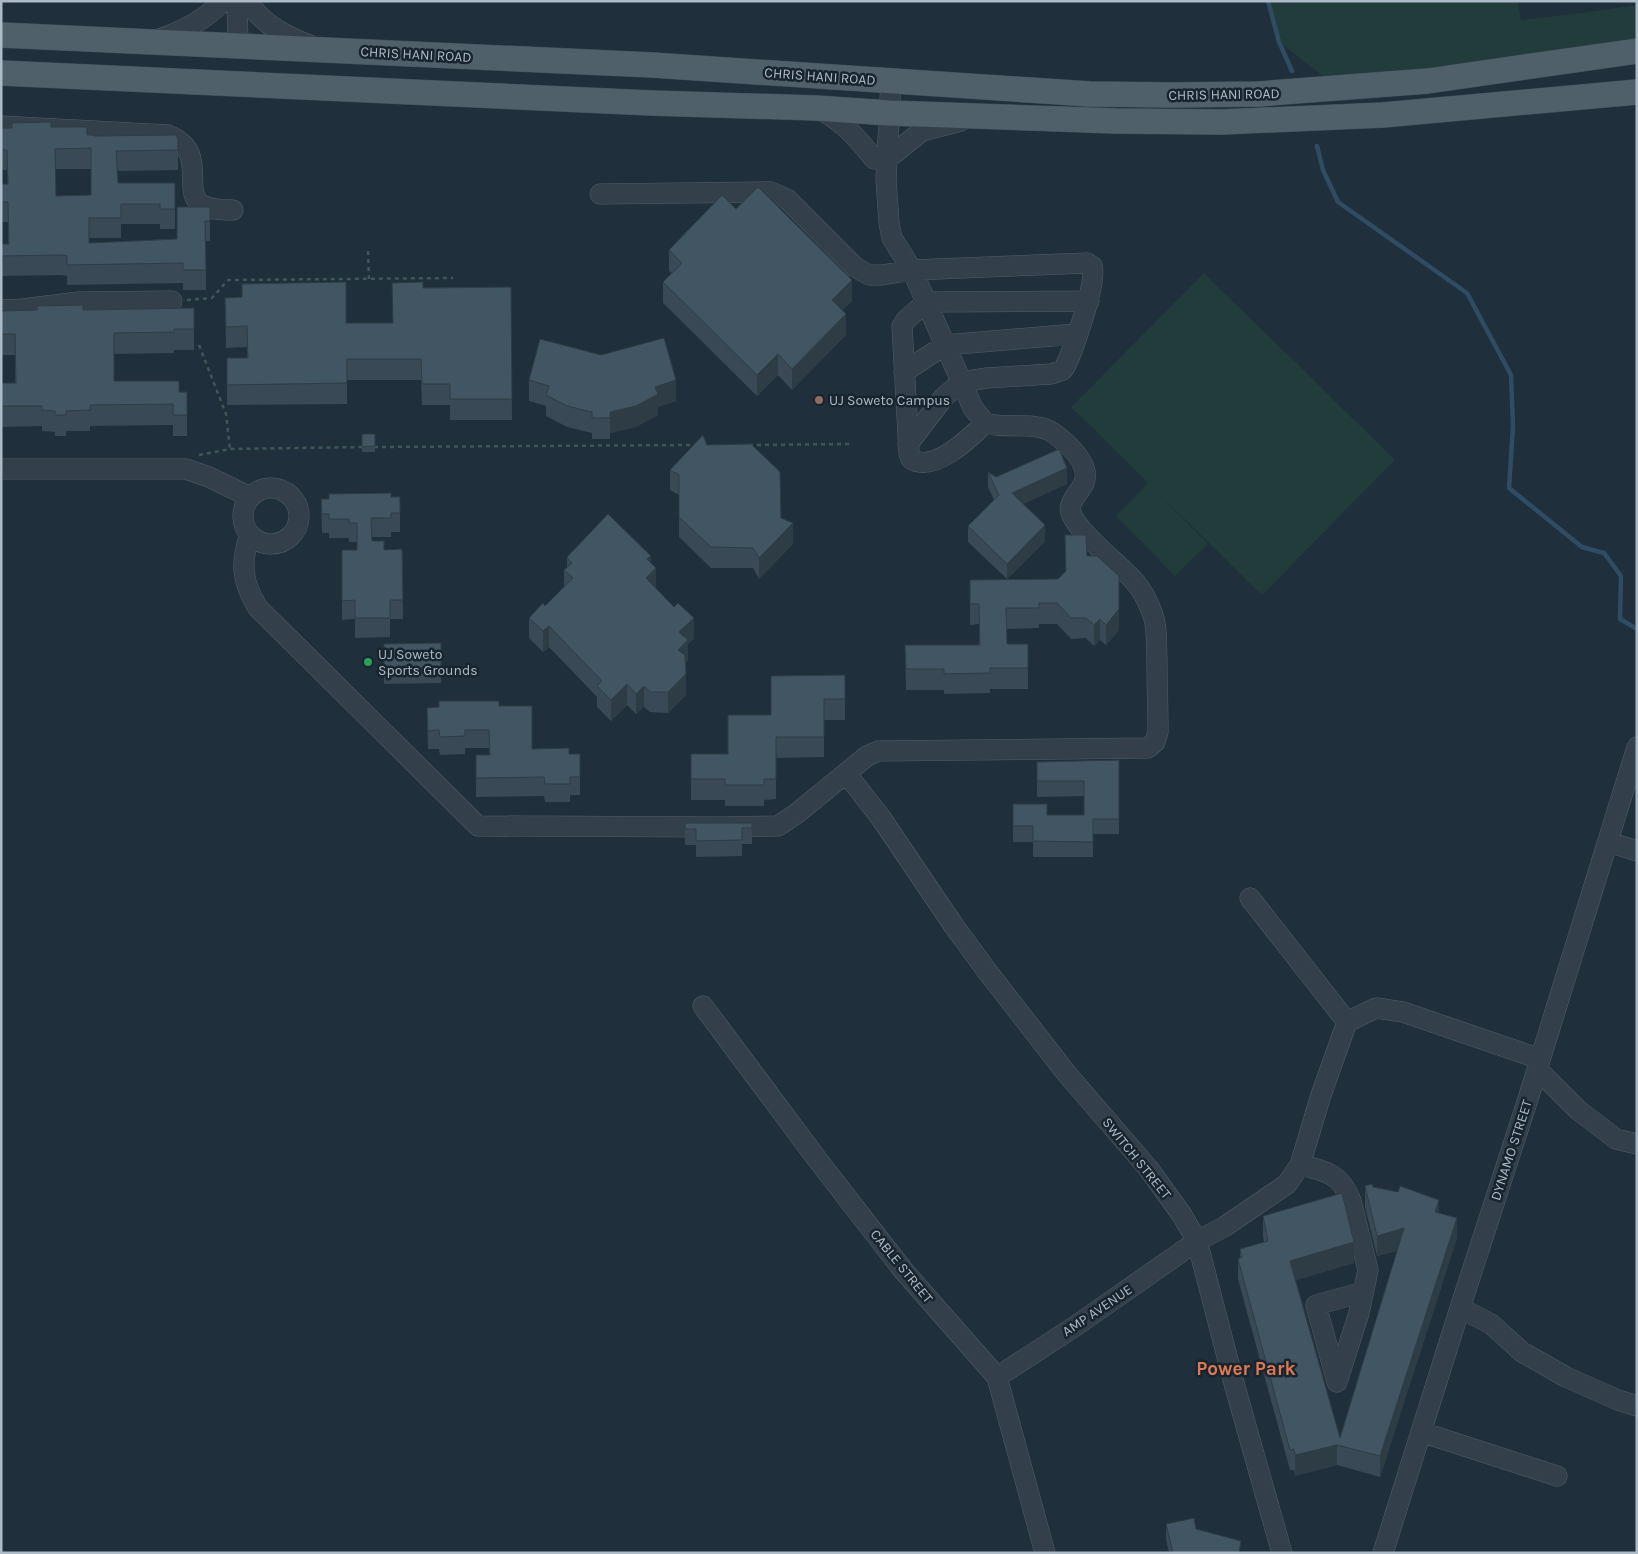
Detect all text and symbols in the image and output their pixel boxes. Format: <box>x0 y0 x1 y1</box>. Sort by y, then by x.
street label: CHRIS HANI ROAD <box>360 43 472 66</box>
street label: CHRIS HANI ROAD <box>764 64 876 89</box>
street label: CHRIS HANI ROAD <box>1168 85 1280 104</box>
place label: UJ Soweto Campus <box>829 392 950 409</box>
marker: UJ Soweto Campus <box>813 394 825 406</box>
place label: UJ Soweto Sports Grounds <box>378 646 478 679</box>
marker: UJ Soweto Sports Grounds <box>362 656 374 668</box>
street label: DYNAMO STREET <box>1487 1097 1536 1203</box>
street label: SWITCH STREET <box>1099 1114 1175 1203</box>
street label: CABLE STREET <box>867 1226 936 1307</box>
street label: AMP AVENUE <box>1059 1281 1136 1340</box>
district label: Power Park <box>1196 1358 1296 1380</box>

